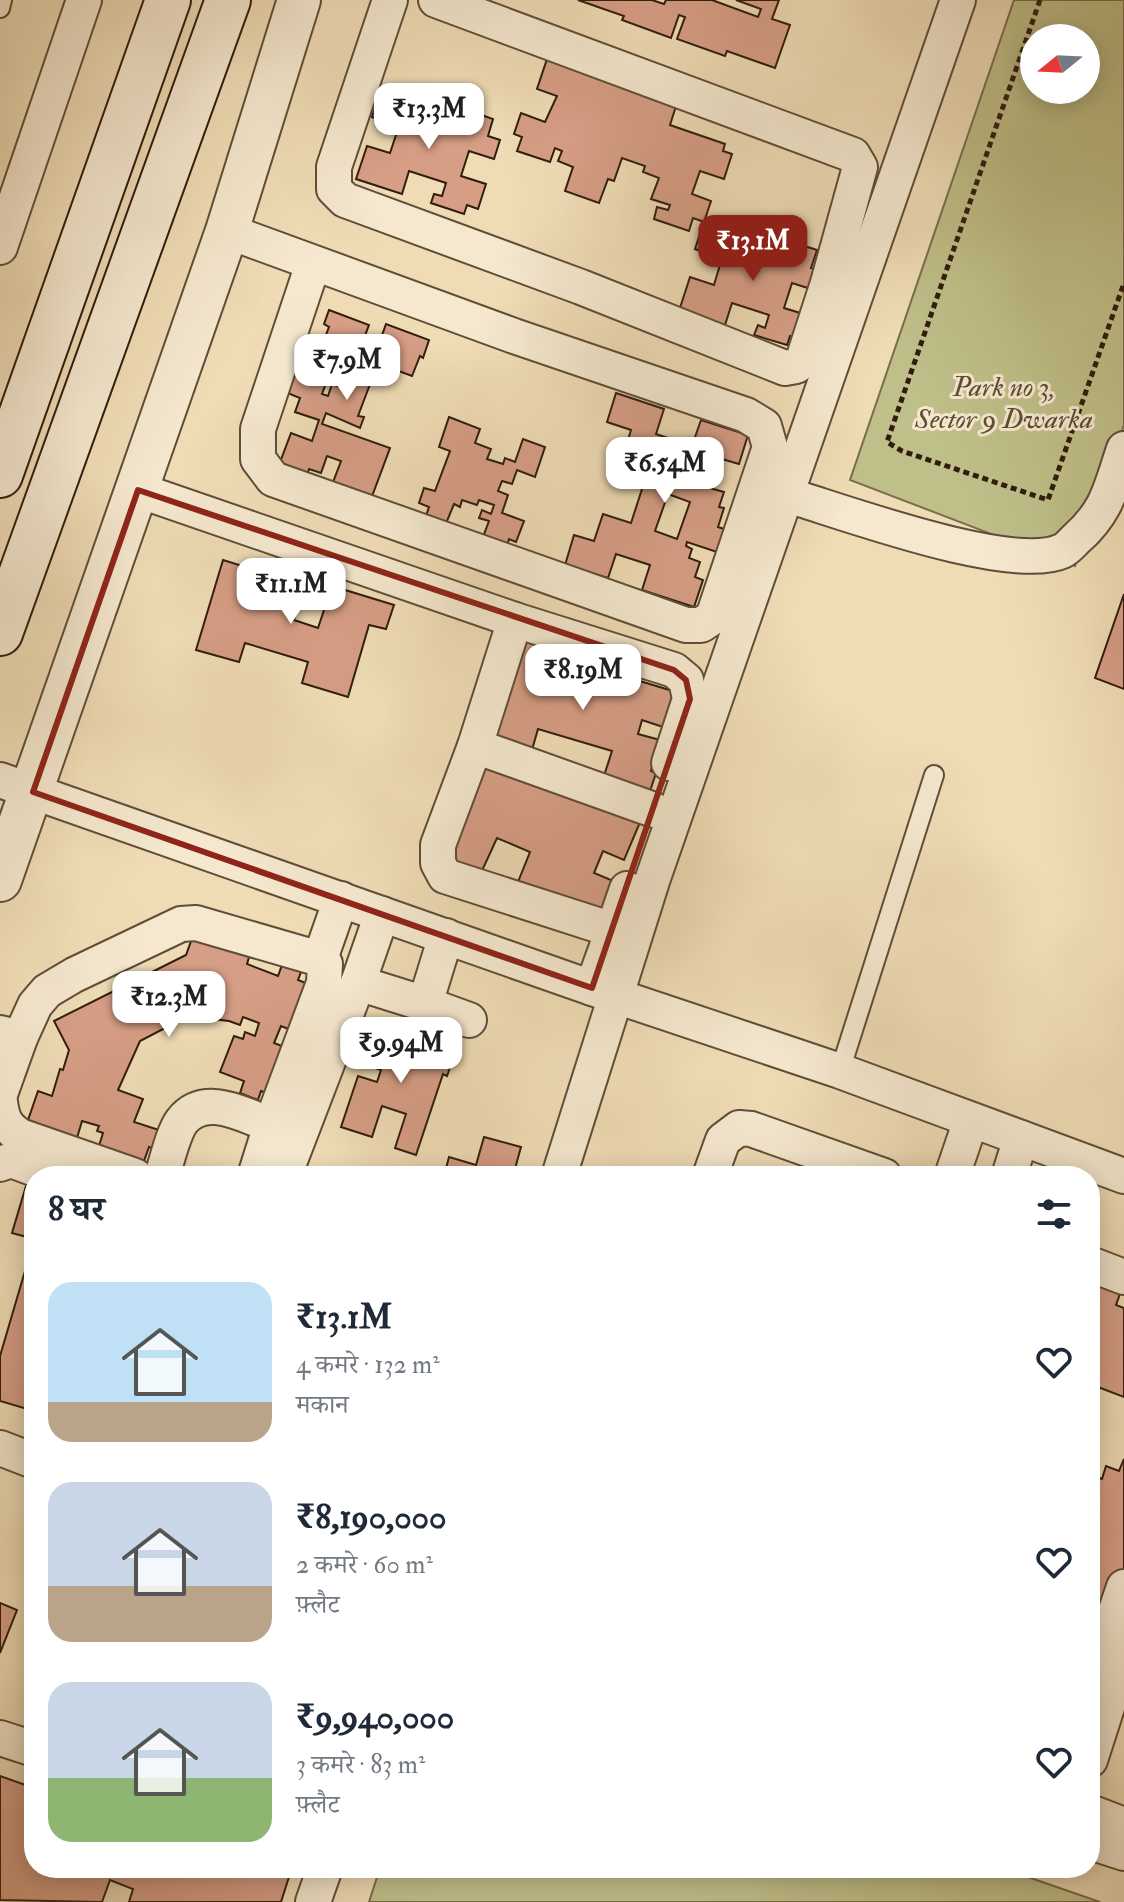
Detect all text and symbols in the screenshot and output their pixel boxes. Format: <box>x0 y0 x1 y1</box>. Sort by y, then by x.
north arrow <box>1020 24 1100 104</box>
map controls <box>1020 24 1100 104</box>
pin: ₹13.3M <box>364 83 494 151</box>
text: ₹13.3M <box>392 93 466 125</box>
pin: ₹13.1M <box>688 215 818 283</box>
text: ₹13.1M <box>716 225 790 257</box>
pin: ₹7.9M <box>291 334 403 402</box>
text: ₹7.9M <box>312 344 382 376</box>
park label: Park no 3, Sector 9 Dwarka <box>914 370 1093 437</box>
pin: ₹6.54M <box>600 437 730 505</box>
text: ₹6.54M <box>624 447 706 479</box>
pin: ₹11.1M <box>226 558 356 626</box>
text: ₹11.1M <box>255 568 327 600</box>
pin: ₹8.19M <box>518 644 648 712</box>
text: ₹8.19M <box>543 654 623 686</box>
pin: ₹12.3M <box>104 971 234 1039</box>
text: ₹12.3M <box>130 981 208 1013</box>
pin: ₹9.94M <box>336 1017 466 1085</box>
text: ₹9.94M <box>358 1027 444 1059</box>
text: 8 घर <box>48 1188 105 1231</box>
icon: filters <box>1032 1192 1076 1236</box>
text: ₹13.1M <box>296 1296 392 1339</box>
icon: home <box>112 1314 208 1410</box>
icon: heart <box>1032 1340 1076 1384</box>
text: 4 कमरे · 132 m² <box>296 1349 440 1381</box>
text: मकान <box>296 1389 349 1421</box>
text: ₹8,190,000 <box>296 1496 446 1539</box>
icon: home <box>112 1514 208 1610</box>
icon: heart <box>1032 1540 1076 1584</box>
text: 2 कमरे · 60 m² <box>296 1549 433 1581</box>
text: फ़्लैट <box>296 1589 339 1621</box>
text: ₹9,940,000 <box>296 1696 454 1739</box>
icon: home <box>112 1714 208 1810</box>
icon: heart <box>1032 1740 1076 1784</box>
text: 3 कमरे · 83 m² <box>296 1749 425 1781</box>
text: फ़्लैट <box>296 1789 339 1821</box>

